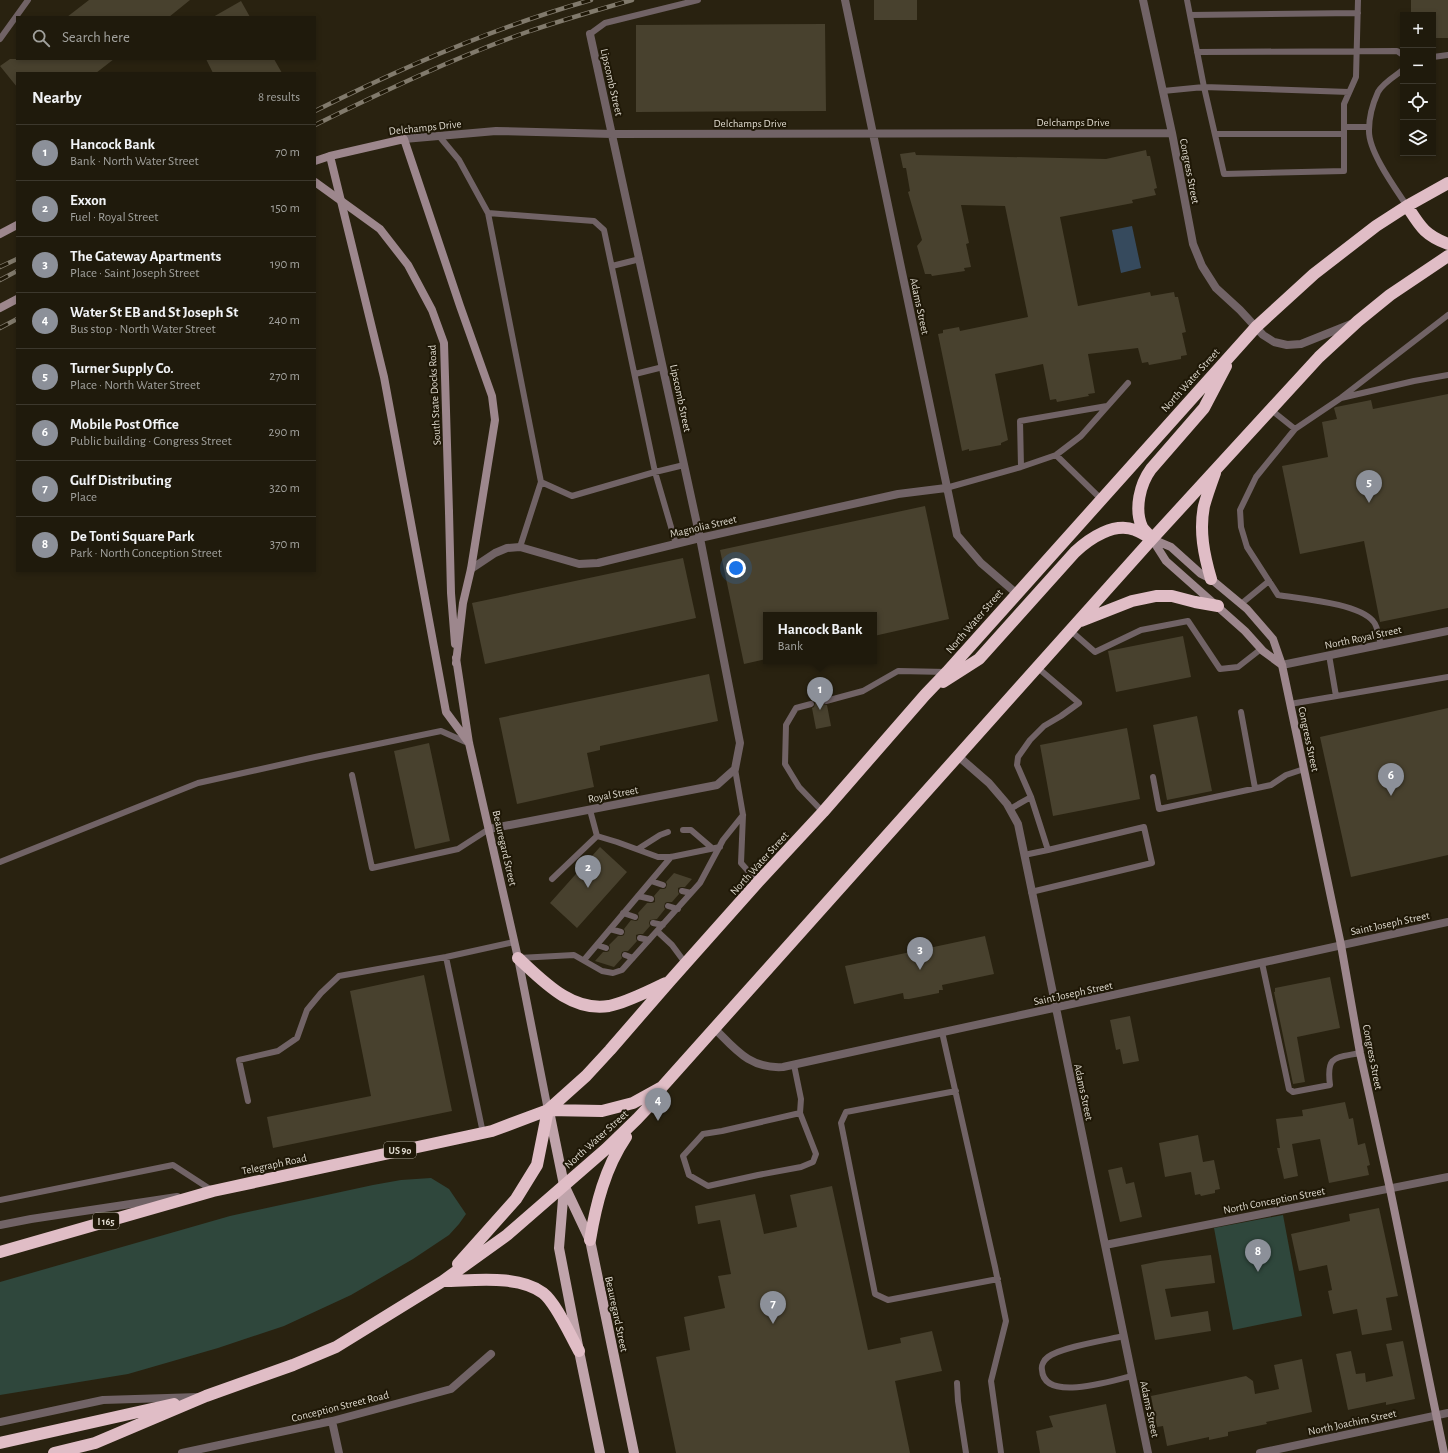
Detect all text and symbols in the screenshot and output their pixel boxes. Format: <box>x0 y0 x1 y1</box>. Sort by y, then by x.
map controls <box>1400 12 1436 156</box>
button: + <box>1400 12 1436 48</box>
search box <box>16 16 316 60</box>
icon: search <box>30 27 52 49</box>
text: Search here <box>62 30 130 45</box>
street label: Lipscomb Street <box>598 47 625 117</box>
button: − <box>1400 48 1436 84</box>
button: locate <box>1400 84 1436 120</box>
text: Nearby <box>32 89 82 106</box>
text: 8 results <box>258 91 300 104</box>
street label: Delchamps Drive <box>1037 117 1110 128</box>
street label: Delchamps Drive <box>388 118 462 137</box>
street label: Delchamps Drive <box>714 118 787 129</box>
button: layers <box>1400 120 1436 156</box>
text: Hancock Bank <box>70 137 155 152</box>
street label: Congress Street <box>1178 138 1201 205</box>
text: 1 <box>43 146 47 159</box>
text: 70 m <box>275 146 300 159</box>
text: Bank · North Water Street <box>70 155 199 168</box>
text: Exxon <box>70 193 106 208</box>
text: 2 <box>42 202 48 215</box>
text: 150 m <box>271 202 300 215</box>
text: Fuel · Royal Street <box>70 211 158 224</box>
text: The Gateway Apartments <box>70 249 221 264</box>
text: 3 <box>42 258 48 271</box>
text: 190 m <box>270 258 300 271</box>
text: Place · Saint Joseph Street <box>70 267 199 280</box>
street label: Adams Street <box>908 277 931 336</box>
text: Water St EB and St Joseph St <box>70 305 238 320</box>
text: 4 <box>42 314 48 327</box>
text: 240 m <box>268 314 300 327</box>
text: Bus stop · North Water Street <box>70 323 216 336</box>
street label: South State Docks Road <box>426 344 443 445</box>
street label: North Water Street <box>1159 346 1222 414</box>
text: Turner Supply Co. <box>70 361 174 376</box>
street label: Lipscomb Street <box>668 363 693 433</box>
text: 5 <box>42 370 48 383</box>
text: 270 m <box>269 370 300 383</box>
text: Place · North Water Street <box>70 379 200 392</box>
text: Mobile Post Office <box>70 417 179 432</box>
text: 6 <box>42 426 48 439</box>
text: 290 m <box>269 426 300 439</box>
text: Public building · Congress Street <box>70 435 232 448</box>
pin: 5 <box>1356 470 1382 503</box>
text: Gulf Distributing <box>70 473 172 488</box>
text: 7 <box>42 482 48 495</box>
text: 320 m <box>269 482 300 495</box>
text: Place <box>70 491 97 504</box>
street label: Magnolia Street <box>669 513 738 540</box>
text: De Tonti Square Park <box>70 529 194 544</box>
text: 8 <box>42 538 48 551</box>
text: 370 m <box>270 538 300 551</box>
text: Park · North Conception Street <box>70 547 222 560</box>
your location <box>726 558 746 578</box>
street label: North Water Street <box>944 587 1005 656</box>
popup <box>763 612 877 664</box>
text: Hancock Bank <box>777 622 863 637</box>
street label: North Royal Street <box>1324 624 1403 651</box>
text: Bank <box>777 640 803 653</box>
pin: 1 <box>807 677 833 710</box>
street label: Congress Street <box>1296 706 1321 773</box>
pin: 6 <box>1378 763 1404 796</box>
street label: Royal Street <box>587 784 640 805</box>
street label: Beauregard Street <box>490 809 519 887</box>
street label: North Water Street <box>728 829 791 897</box>
pin: 2 <box>575 855 601 888</box>
street label: Saint Joseph Street <box>1350 910 1431 937</box>
pin: 3 <box>907 937 933 970</box>
street label: Saint Joseph Street <box>1033 980 1114 1007</box>
street label: Congress Street <box>1361 1024 1384 1091</box>
street label: Adams Street <box>1072 1063 1095 1122</box>
pin: 4 <box>645 1088 671 1121</box>
street label: North Water Street <box>562 1108 631 1171</box>
road number: US 90 <box>384 1142 416 1158</box>
street label: Telegraph Road <box>241 1152 308 1177</box>
street label: North Conception Street <box>1222 1185 1326 1216</box>
road number: I 165 <box>93 1213 119 1229</box>
pin: 8 <box>1245 1239 1271 1272</box>
street label: Beauregard Street <box>603 1275 630 1353</box>
pin: 7 <box>760 1291 786 1324</box>
street label: Adams Street <box>1138 1380 1161 1439</box>
street label: Conception Street Road <box>290 1389 390 1424</box>
street label: North Joachim Street <box>1307 1408 1398 1437</box>

